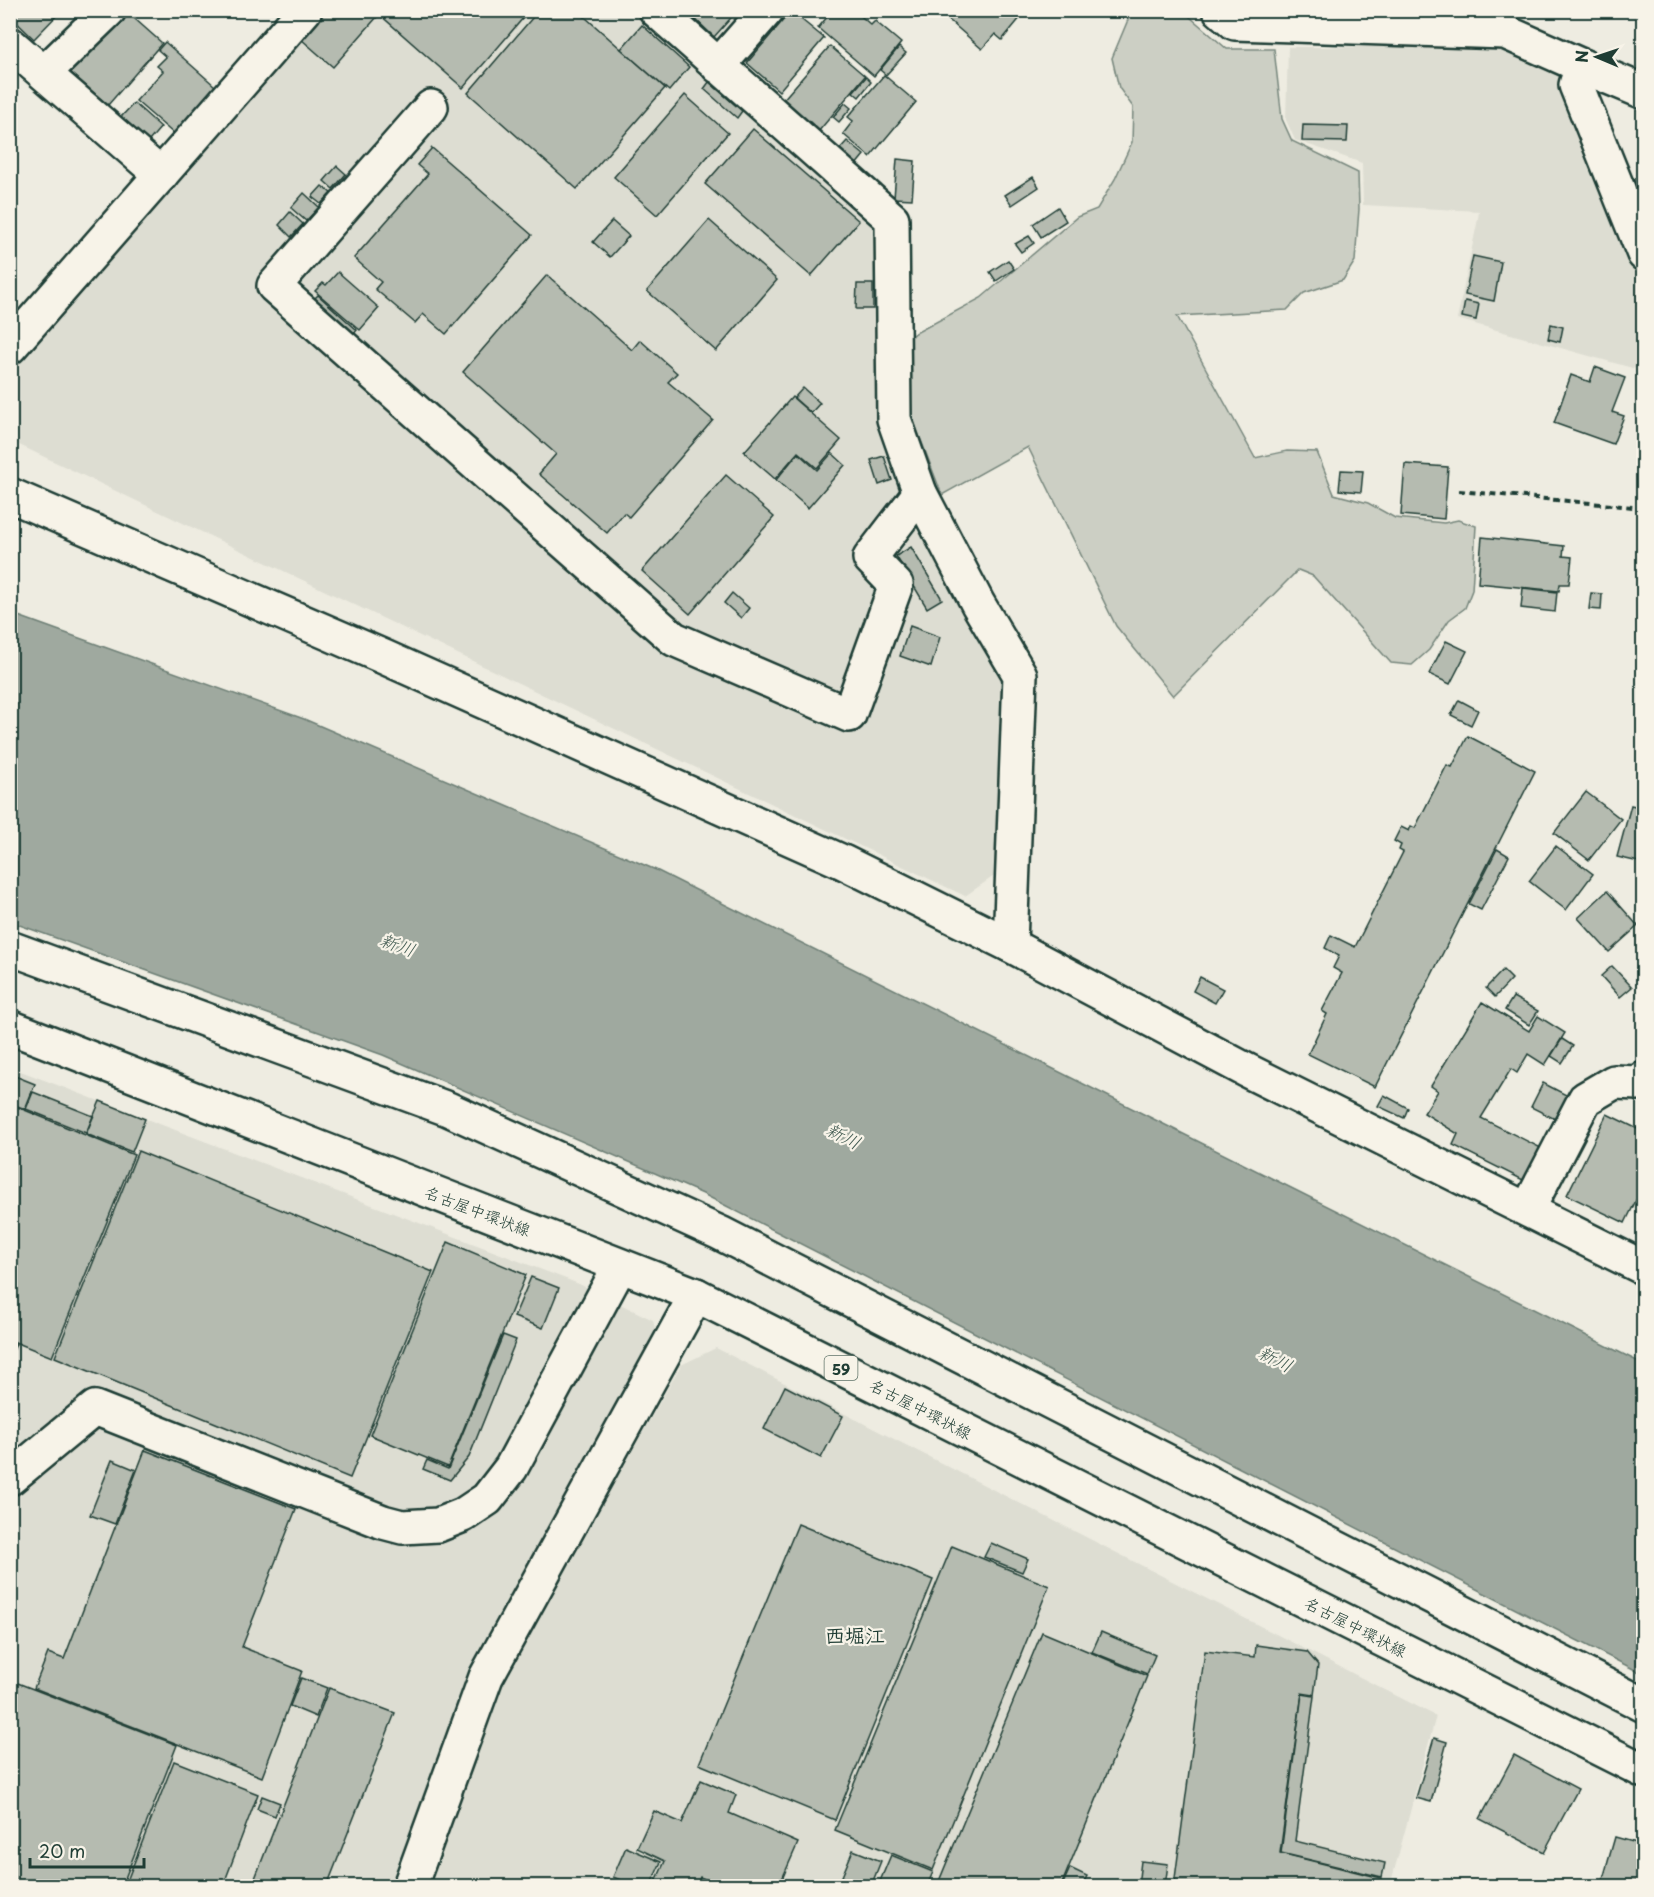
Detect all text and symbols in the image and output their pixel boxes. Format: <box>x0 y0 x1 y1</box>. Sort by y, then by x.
north arrow <box>1567 27 1627 87</box>
text: N <box>1569 50 1593 63</box>
water label: 新川 <box>376 925 420 963</box>
water label: 新川 <box>822 1115 866 1155</box>
street label: 名古屋中環状線 <box>421 1179 535 1241</box>
water label: 新川 <box>1254 1338 1298 1378</box>
road number: 59 <box>824 1356 858 1380</box>
street label: 名古屋中環状線 <box>866 1372 976 1444</box>
street label: 名古屋中環状線 <box>1301 1590 1411 1662</box>
district label: 西堀江 <box>825 1620 885 1650</box>
scale bar <box>30 1831 144 1869</box>
text: 20 m <box>39 1837 85 1864</box>

